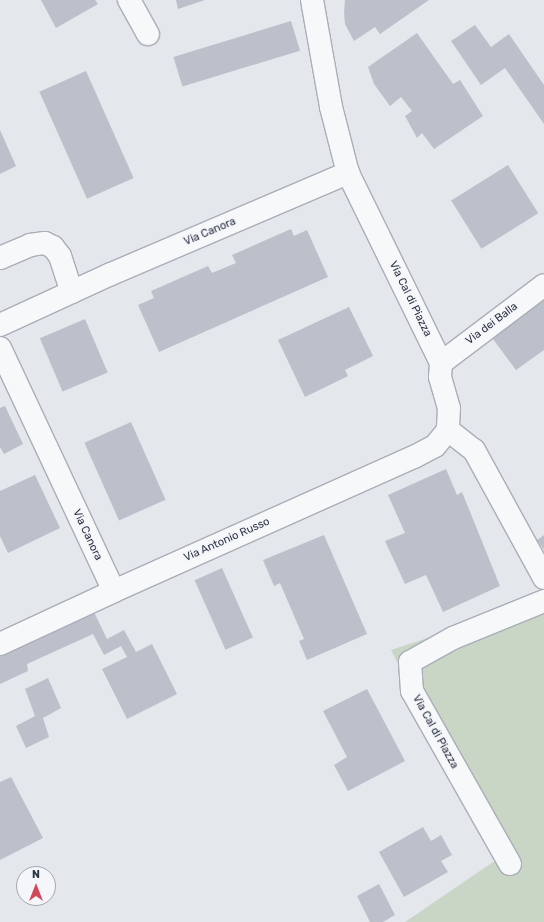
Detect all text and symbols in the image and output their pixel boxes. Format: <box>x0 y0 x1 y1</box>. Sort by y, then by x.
street label: Via Canora <box>182 215 238 249</box>
street label: Via Cal di Piazza <box>386 259 434 339</box>
street label: Via dei Balla <box>463 300 521 348</box>
street label: Via Canora <box>69 507 105 563</box>
street label: Via Antonio Russo <box>182 515 272 565</box>
street label: Via Cal di Piazza <box>409 693 461 771</box>
north arrow <box>16 866 56 906</box>
text: N <box>32 868 40 881</box>

